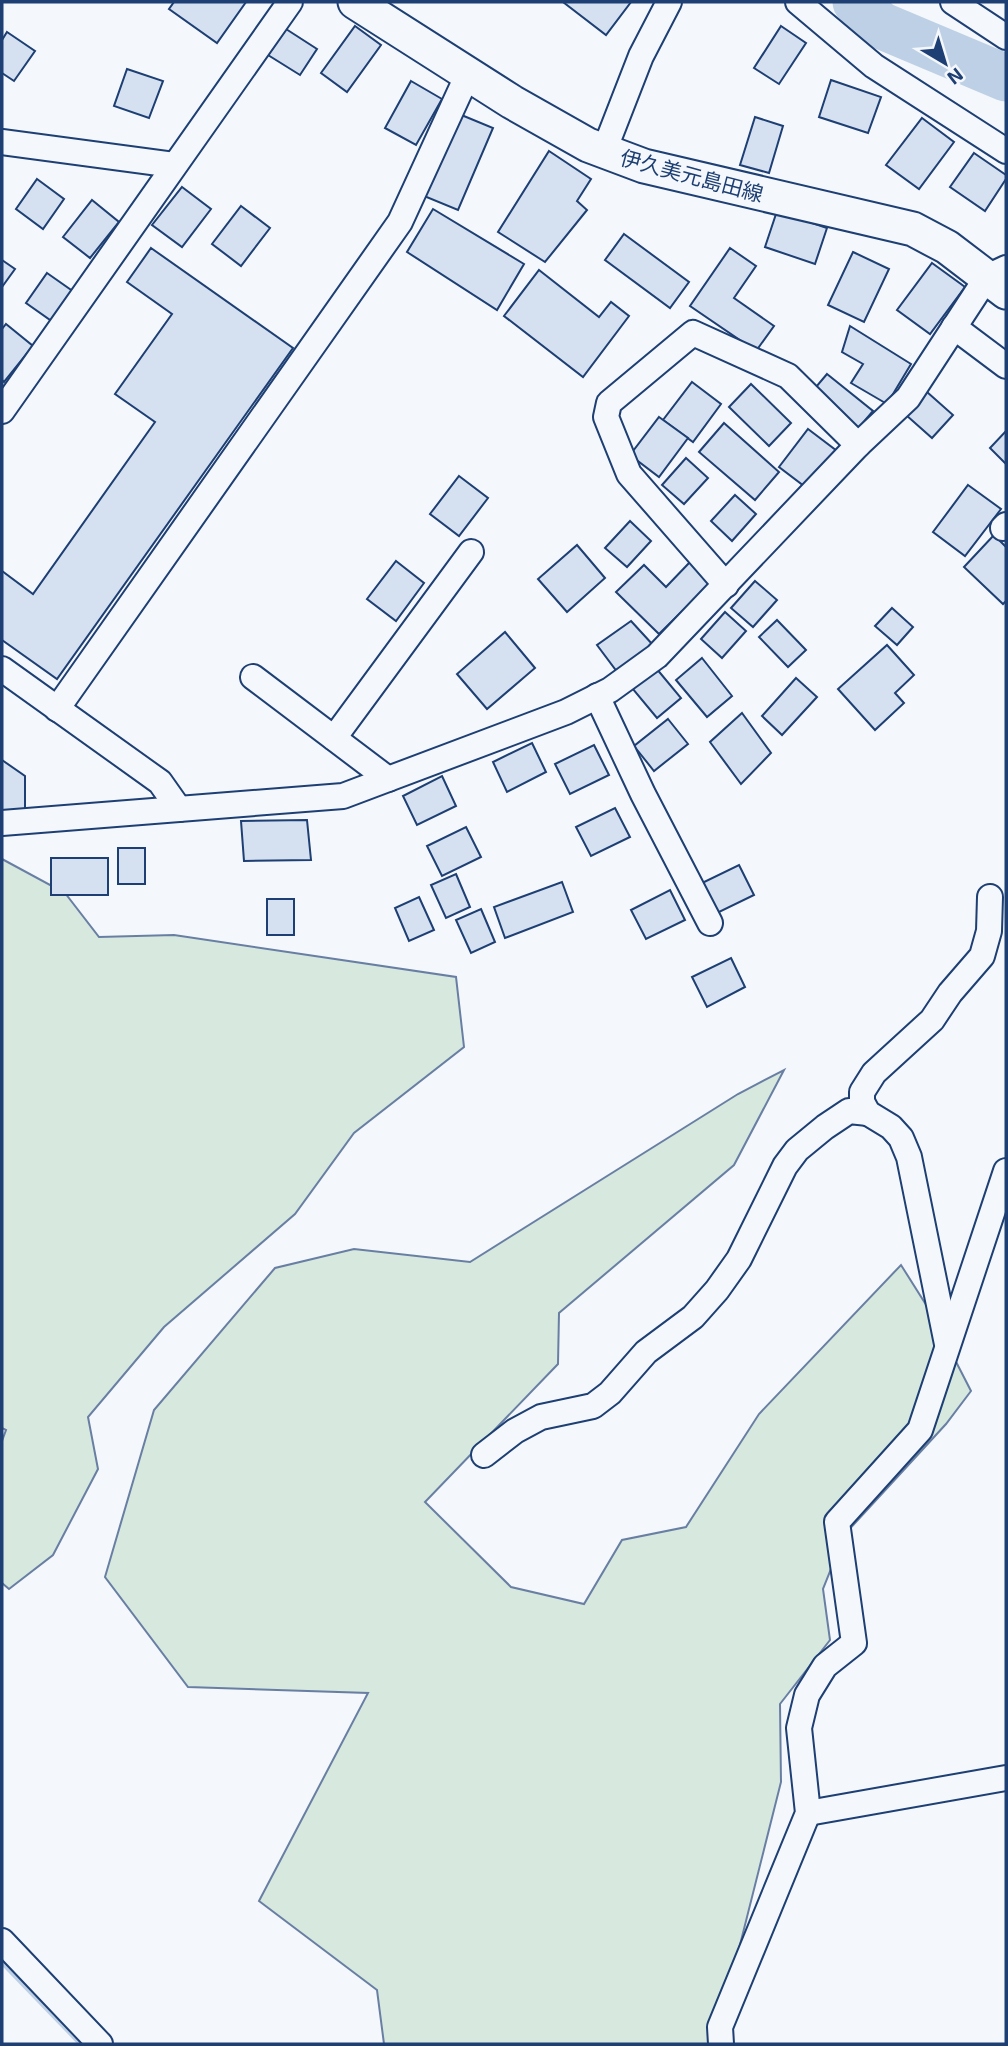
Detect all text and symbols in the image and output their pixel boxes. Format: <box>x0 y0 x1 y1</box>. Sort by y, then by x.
north arrow <box>910 28 980 98</box>
text: N <box>943 64 968 90</box>
street label: 伊久美元島田線 <box>618 144 766 206</box>

